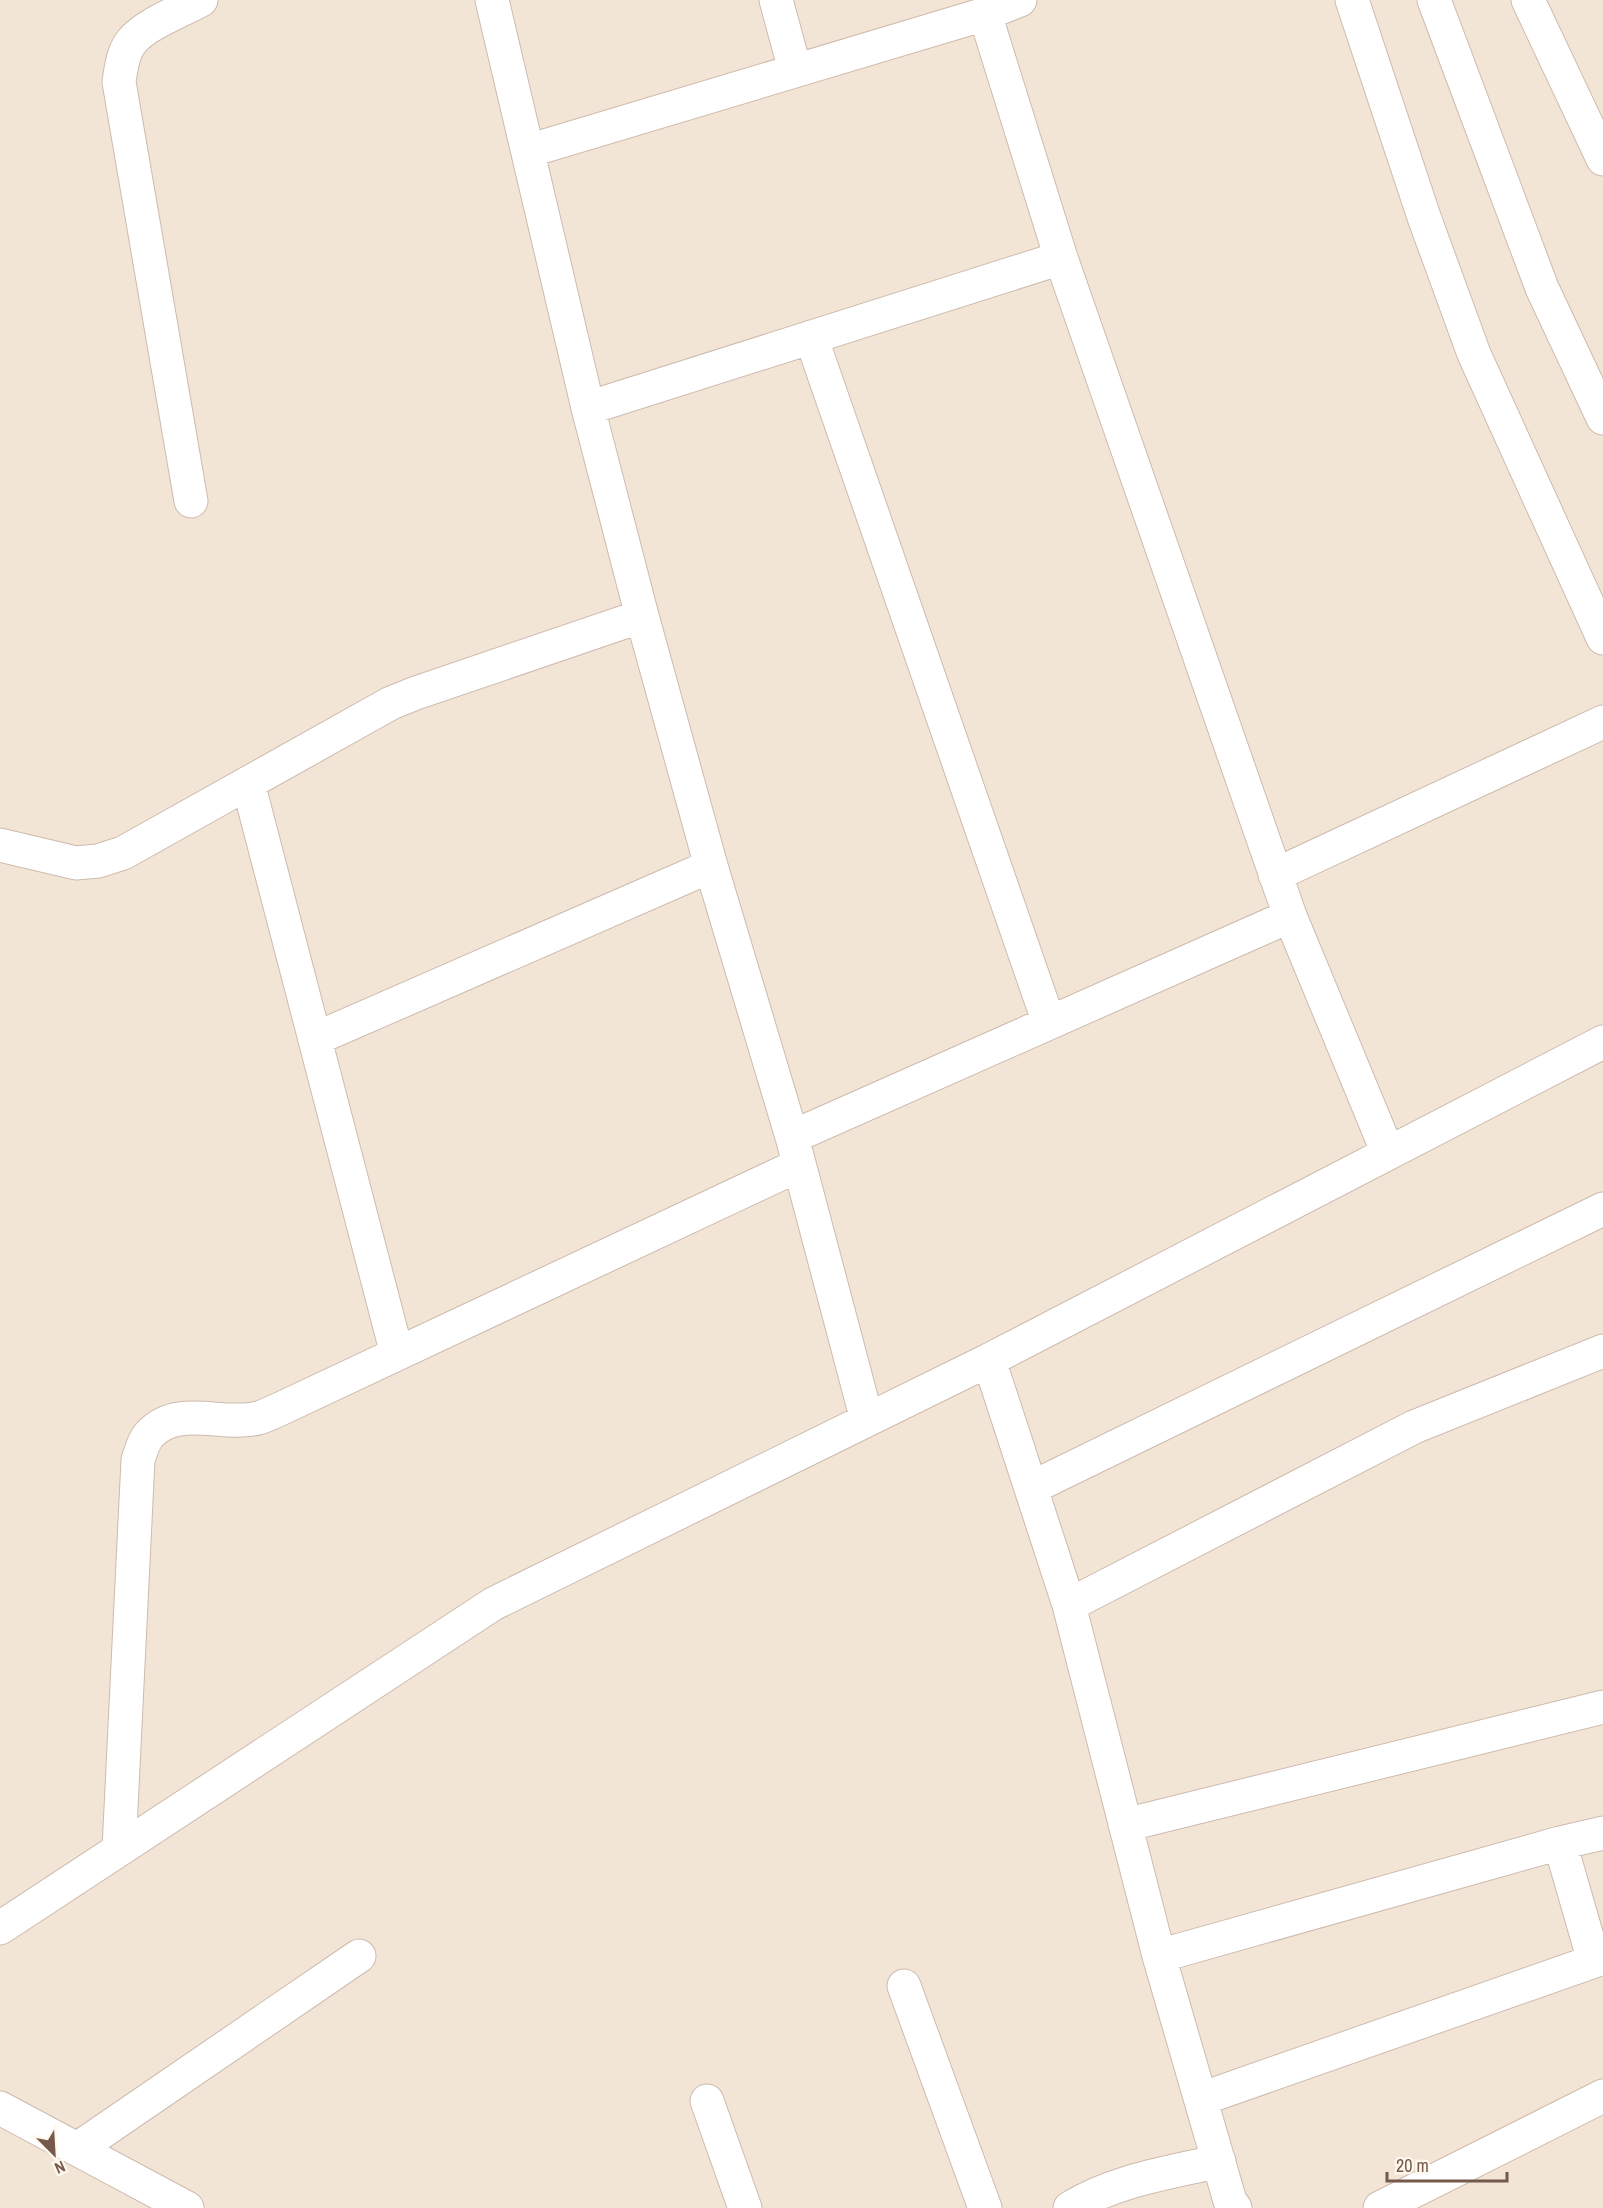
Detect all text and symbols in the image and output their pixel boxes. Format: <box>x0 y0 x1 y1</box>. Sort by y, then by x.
north arrow <box>24 2124 84 2184</box>
scale bar <box>1387 2145 1507 2183</box>
text: 20 m <box>1396 2153 1429 2178</box>
text: N <box>51 2156 69 2180</box>

